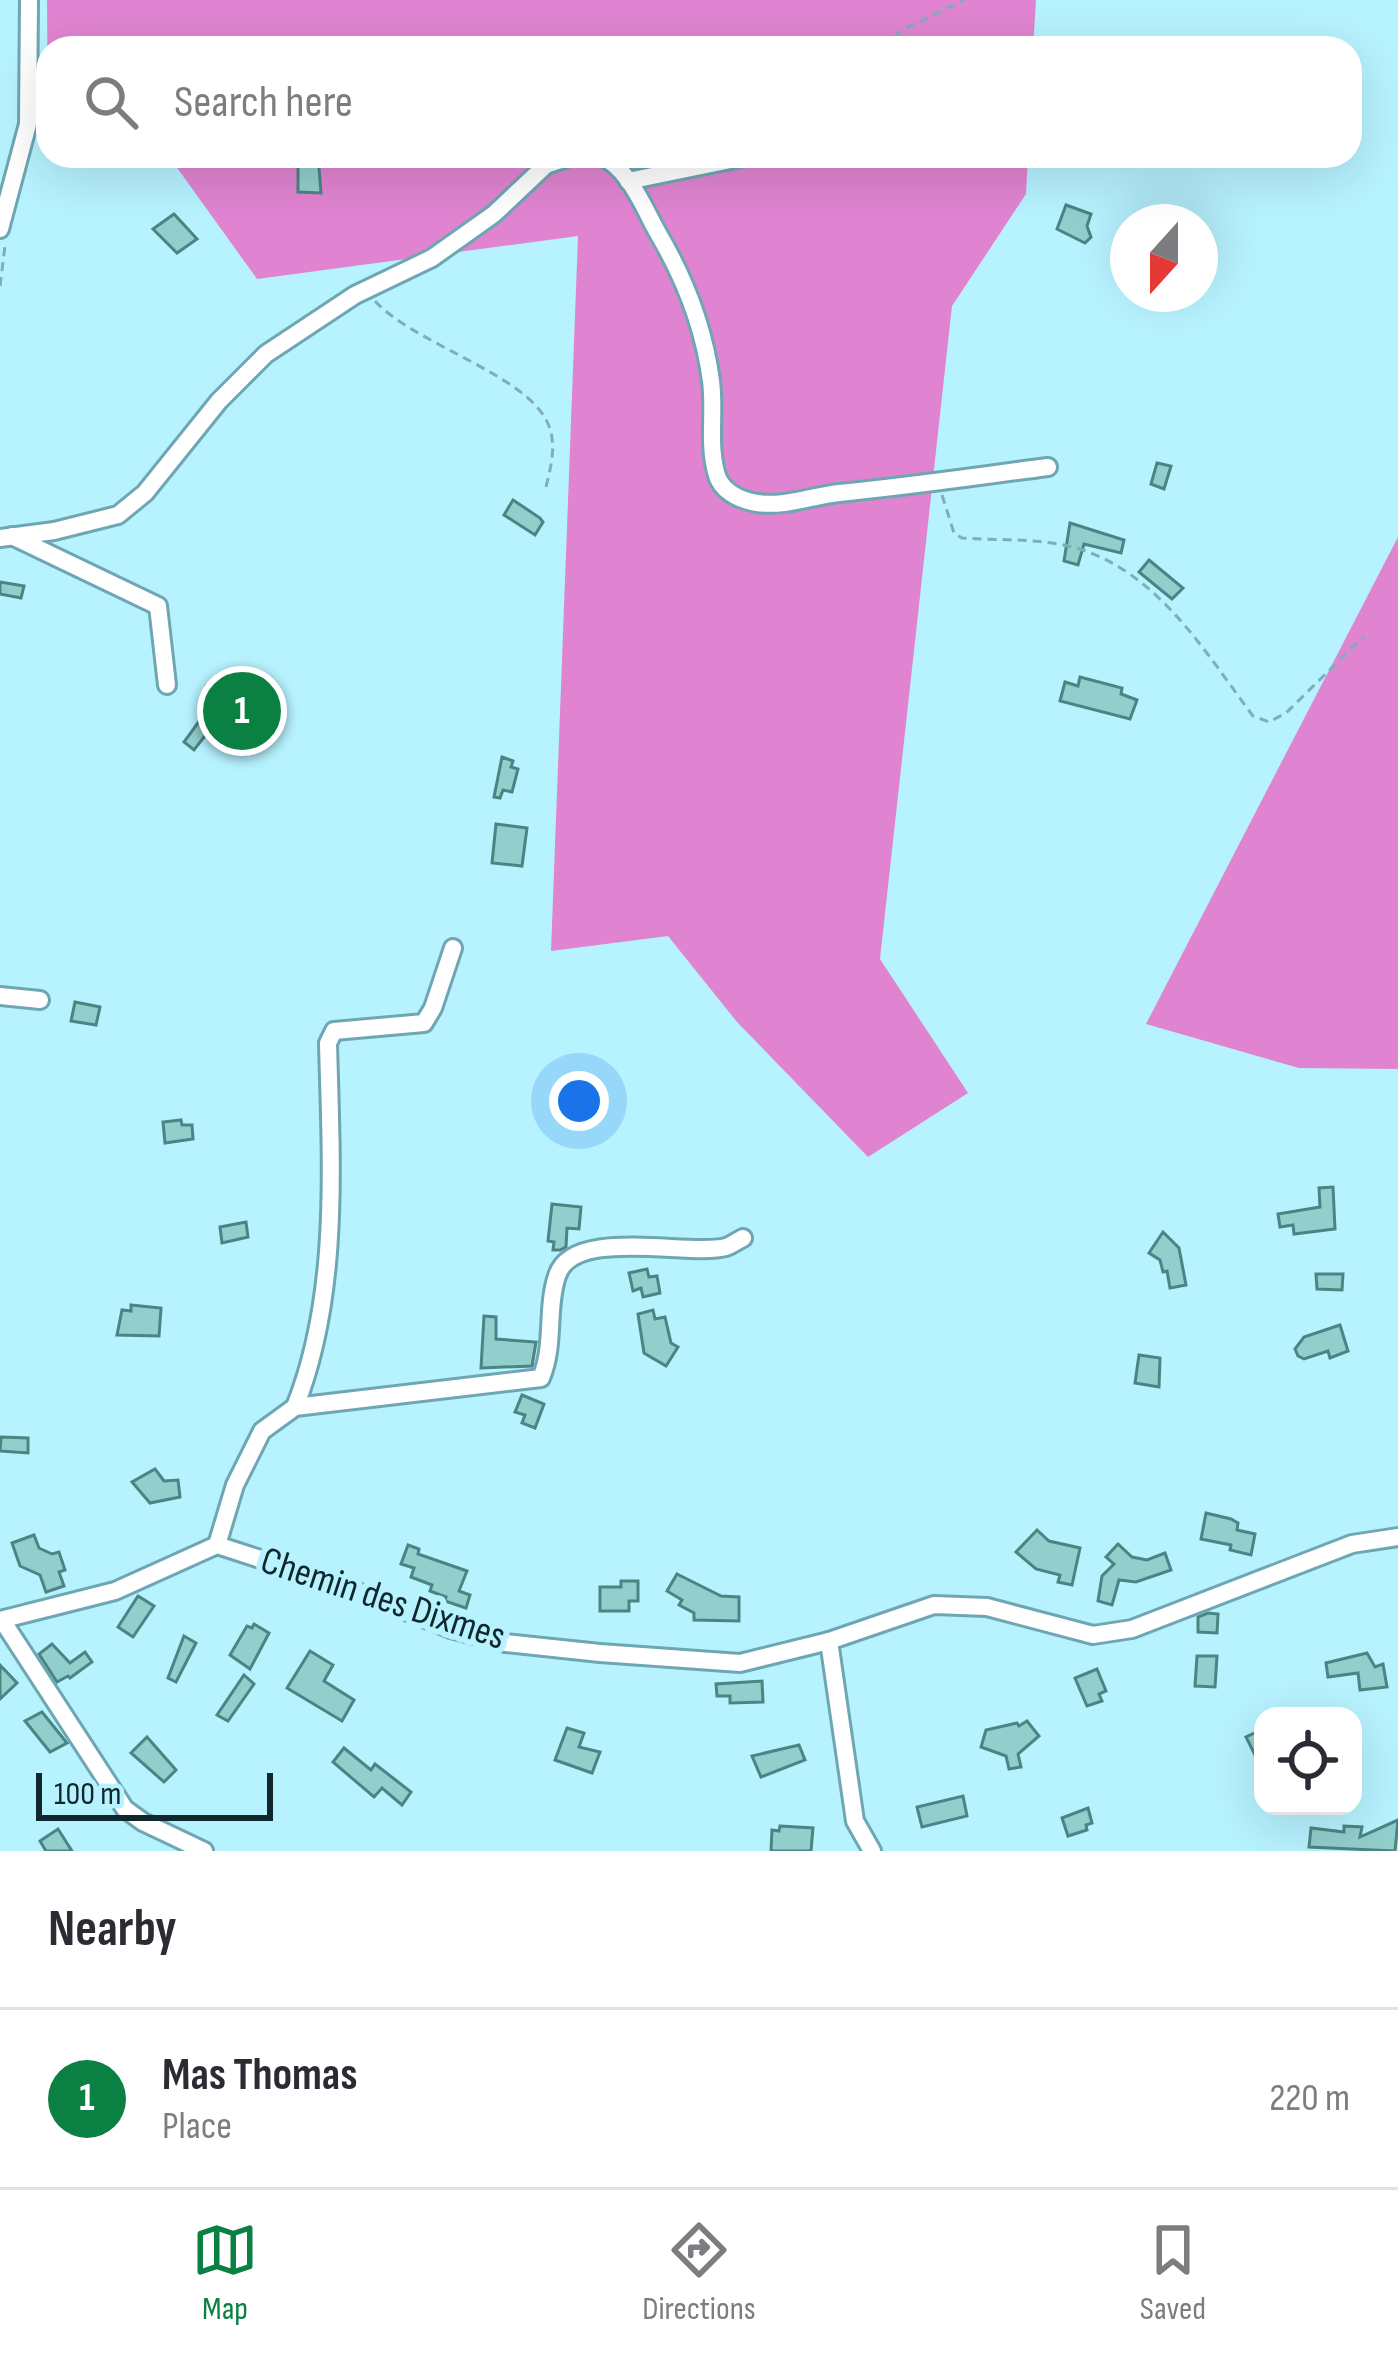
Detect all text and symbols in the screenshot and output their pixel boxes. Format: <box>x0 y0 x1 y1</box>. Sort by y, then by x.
search box <box>36 36 1362 168</box>
icon: search <box>78 69 144 135</box>
text: Search here <box>174 75 353 130</box>
north arrow <box>1110 204 1218 312</box>
pin: 1 <box>203 666 281 756</box>
your location <box>549 1071 609 1131</box>
street label: Chemin des Dixmes <box>255 1537 511 1661</box>
map controls <box>1254 1707 1362 1815</box>
button: locate <box>1254 1707 1362 1815</box>
scale bar <box>36 1767 273 1820</box>
text: 100 m <box>54 1774 121 1814</box>
text: Nearby <box>48 1899 177 1960</box>
text: Mas Thomas <box>162 2048 358 2103</box>
text: 1 <box>79 2075 95 2122</box>
text: 220 m <box>1269 2075 1350 2122</box>
text: Place <box>162 2103 232 2150</box>
tab: Map <box>192 2217 258 2329</box>
tab: Directions <box>642 2217 756 2329</box>
tab: Saved <box>1140 2217 1206 2329</box>

